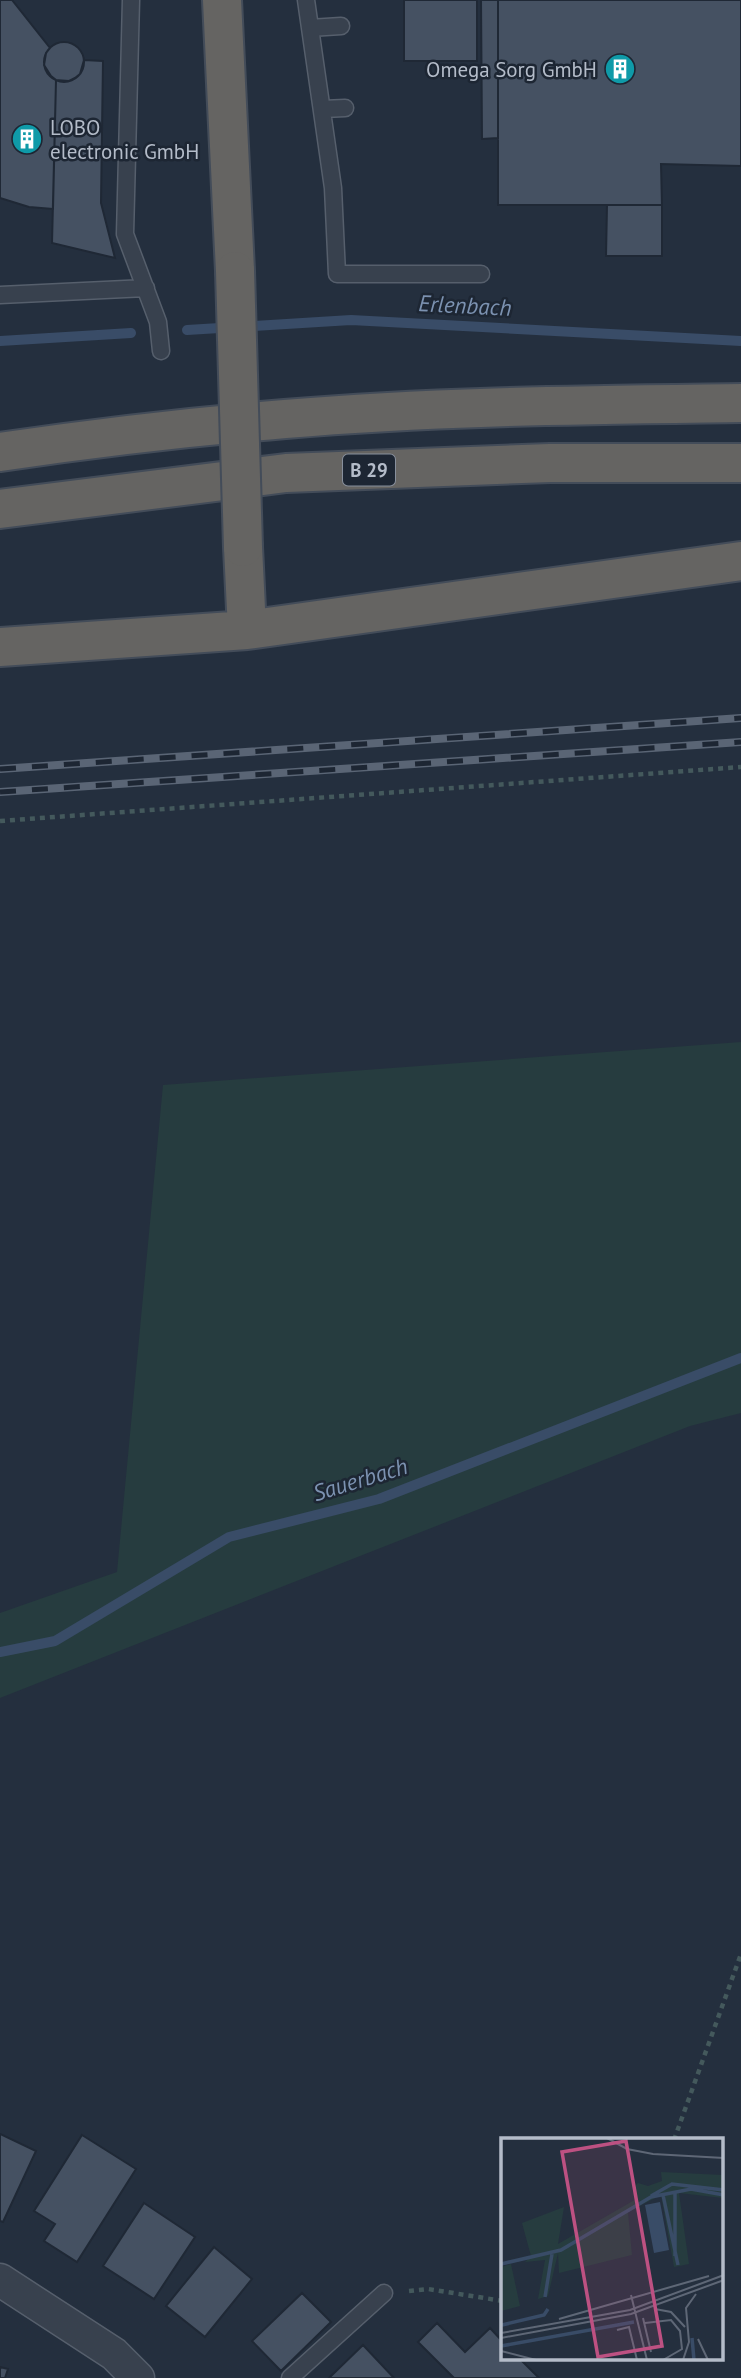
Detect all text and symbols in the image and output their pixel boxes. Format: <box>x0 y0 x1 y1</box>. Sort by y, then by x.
building icon: Omega Sorg GmbH <box>603 52 637 86</box>
place label: Omega Sorg GmbH <box>426 56 597 83</box>
place label: LOBO electronic GmbH <box>50 114 199 165</box>
building icon: LOBO electronic GmbH <box>10 122 44 156</box>
water label: Erlenbach <box>418 288 512 322</box>
road number: B 29 <box>343 454 395 485</box>
water label: Sauerbach <box>309 1451 411 1507</box>
inset map <box>501 2138 724 2360</box>

